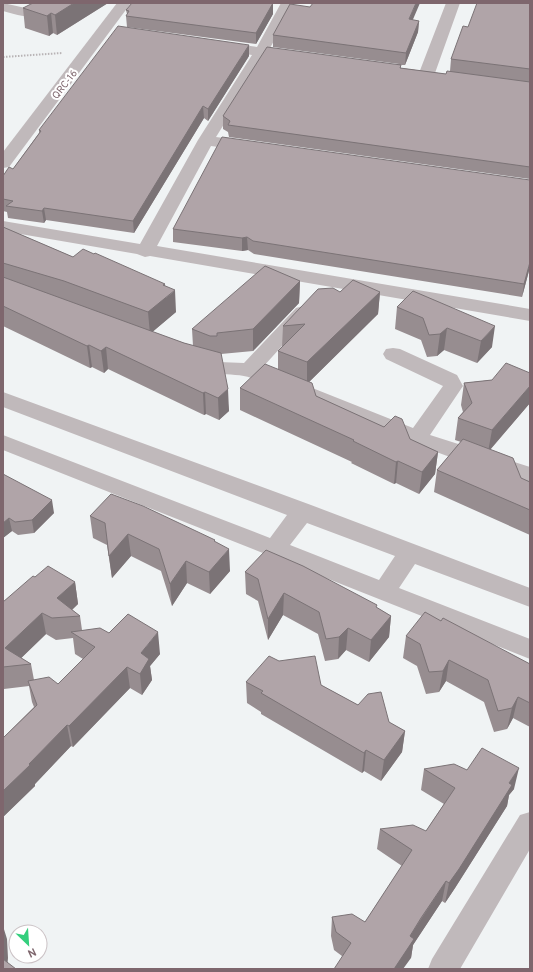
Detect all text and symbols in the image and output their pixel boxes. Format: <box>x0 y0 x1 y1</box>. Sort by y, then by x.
street label: QRC-16 <box>50 68 81 102</box>
north arrow <box>8 924 48 964</box>
text: N <box>25 944 38 960</box>

